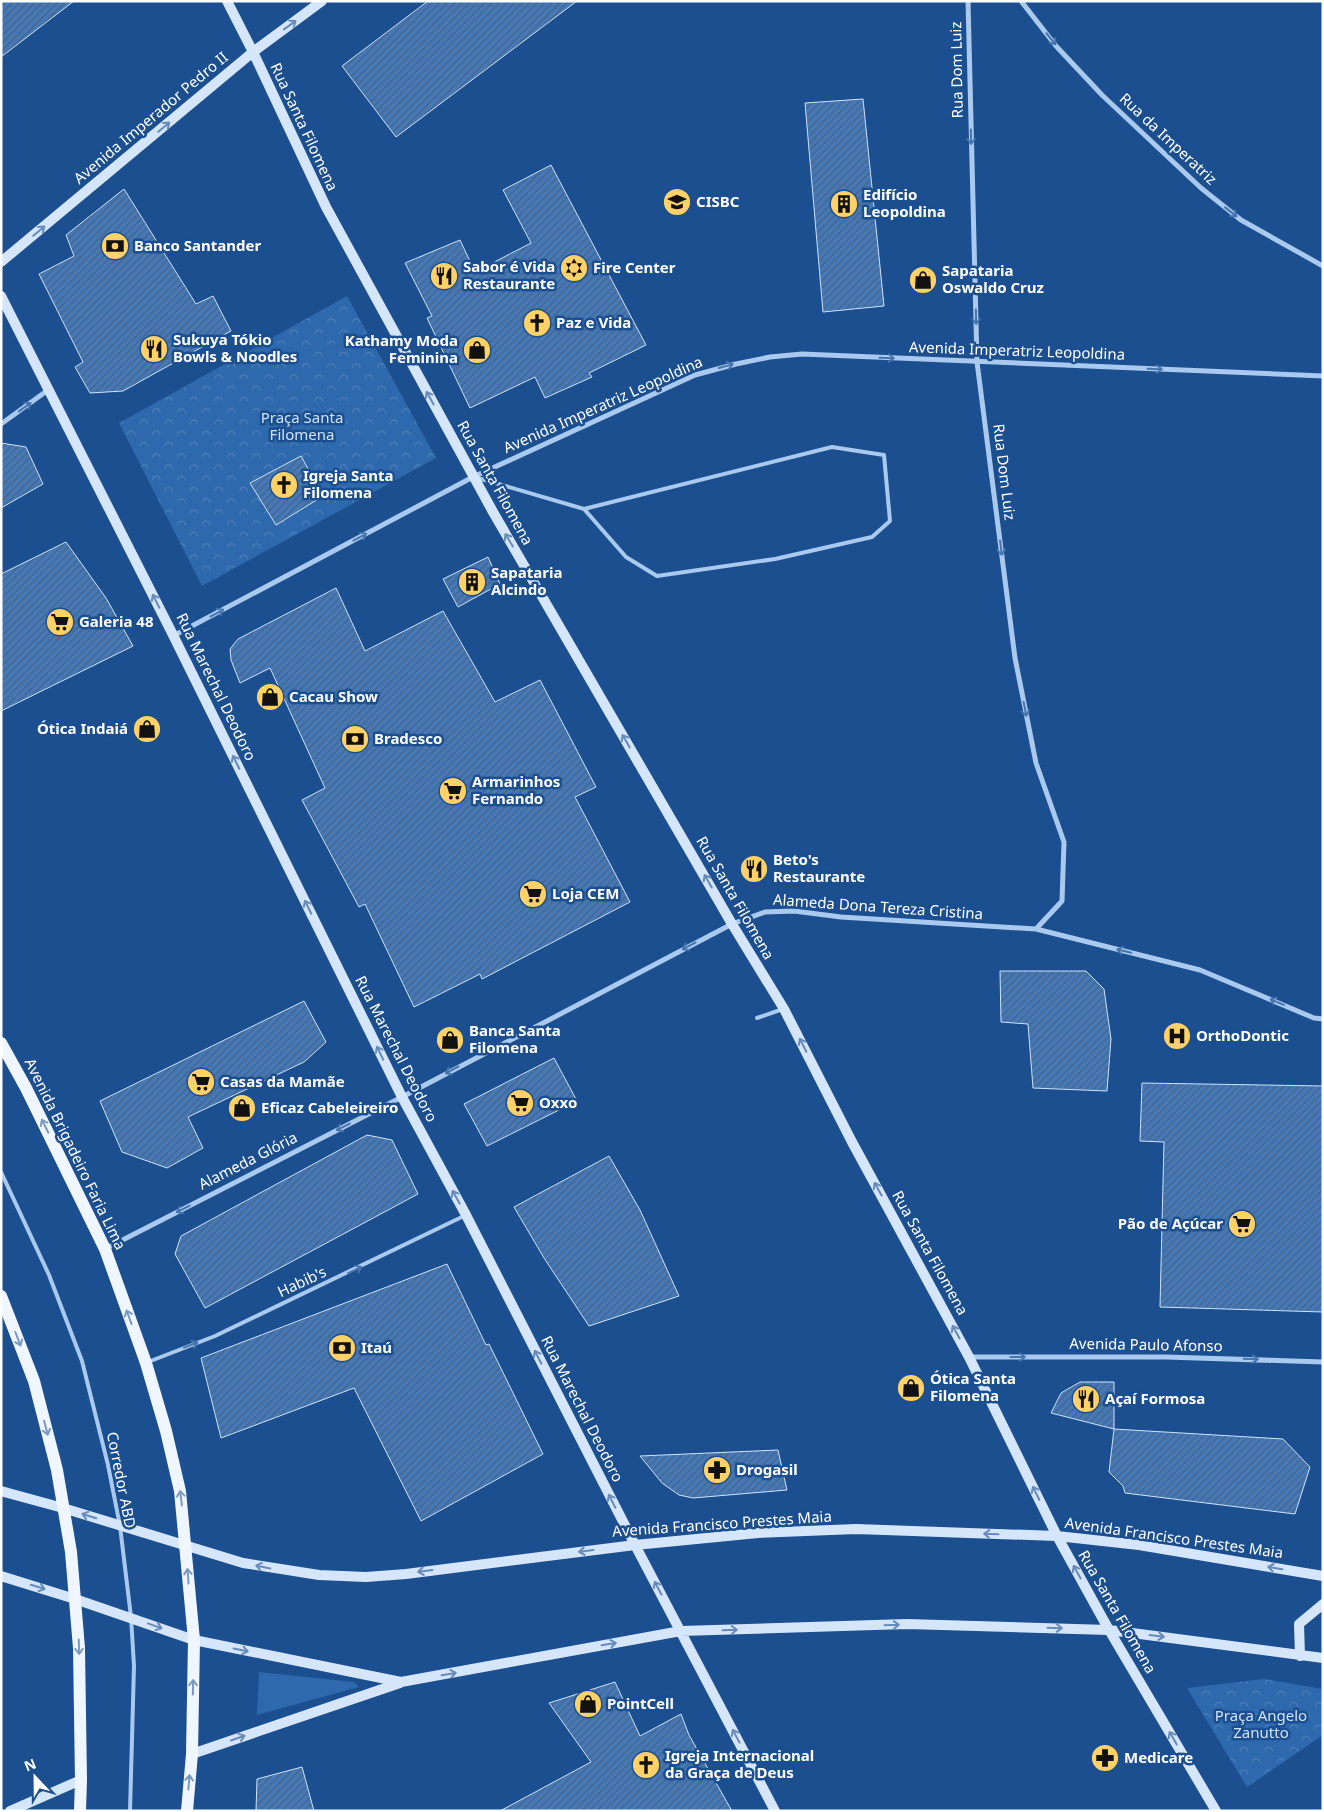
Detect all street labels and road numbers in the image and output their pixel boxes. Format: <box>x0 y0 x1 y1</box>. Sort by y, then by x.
street label: Rua Dom Luiz <box>945 21 967 119</box>
street label: Avenida Imperador Pedro II <box>69 47 232 188</box>
street label: Rua Santa Filomena <box>266 59 343 194</box>
street label: Rua da Imperatriz <box>1116 88 1222 189</box>
street label: Avenida Imperatriz Leopoldina <box>909 336 1125 364</box>
street label: Avenida Imperatriz Leopoldina <box>500 351 705 457</box>
street label: Rua Santa Filomena <box>453 417 538 548</box>
street label: Rua Dom Luiz <box>989 423 1021 521</box>
street label: Rua Marechal Deodoro <box>172 610 261 764</box>
street label: Rua Santa Filomena <box>692 832 779 963</box>
street label: Alameda Dona Tereza Cristina <box>772 889 984 923</box>
street label: Rua Marechal Deodoro <box>351 972 443 1125</box>
street label: Avenida Brigadeiro Faria Lima <box>21 1054 131 1253</box>
street label: Alameda Glória <box>195 1127 300 1194</box>
street label: Rua Santa Filomena <box>888 1187 973 1318</box>
street label: Habib's <box>274 1261 329 1301</box>
street label: Rua Marechal Deodoro <box>537 1332 629 1485</box>
street label: Avenida Paulo Afonso <box>1069 1333 1223 1355</box>
street label: Corredor ABD <box>103 1430 141 1530</box>
street label: Avenida Francisco Prestes Maia <box>611 1505 832 1541</box>
street label: Avenida Francisco Prestes Maia <box>1064 1512 1284 1562</box>
street label: Rua Santa Filomena <box>1074 1546 1161 1677</box>

